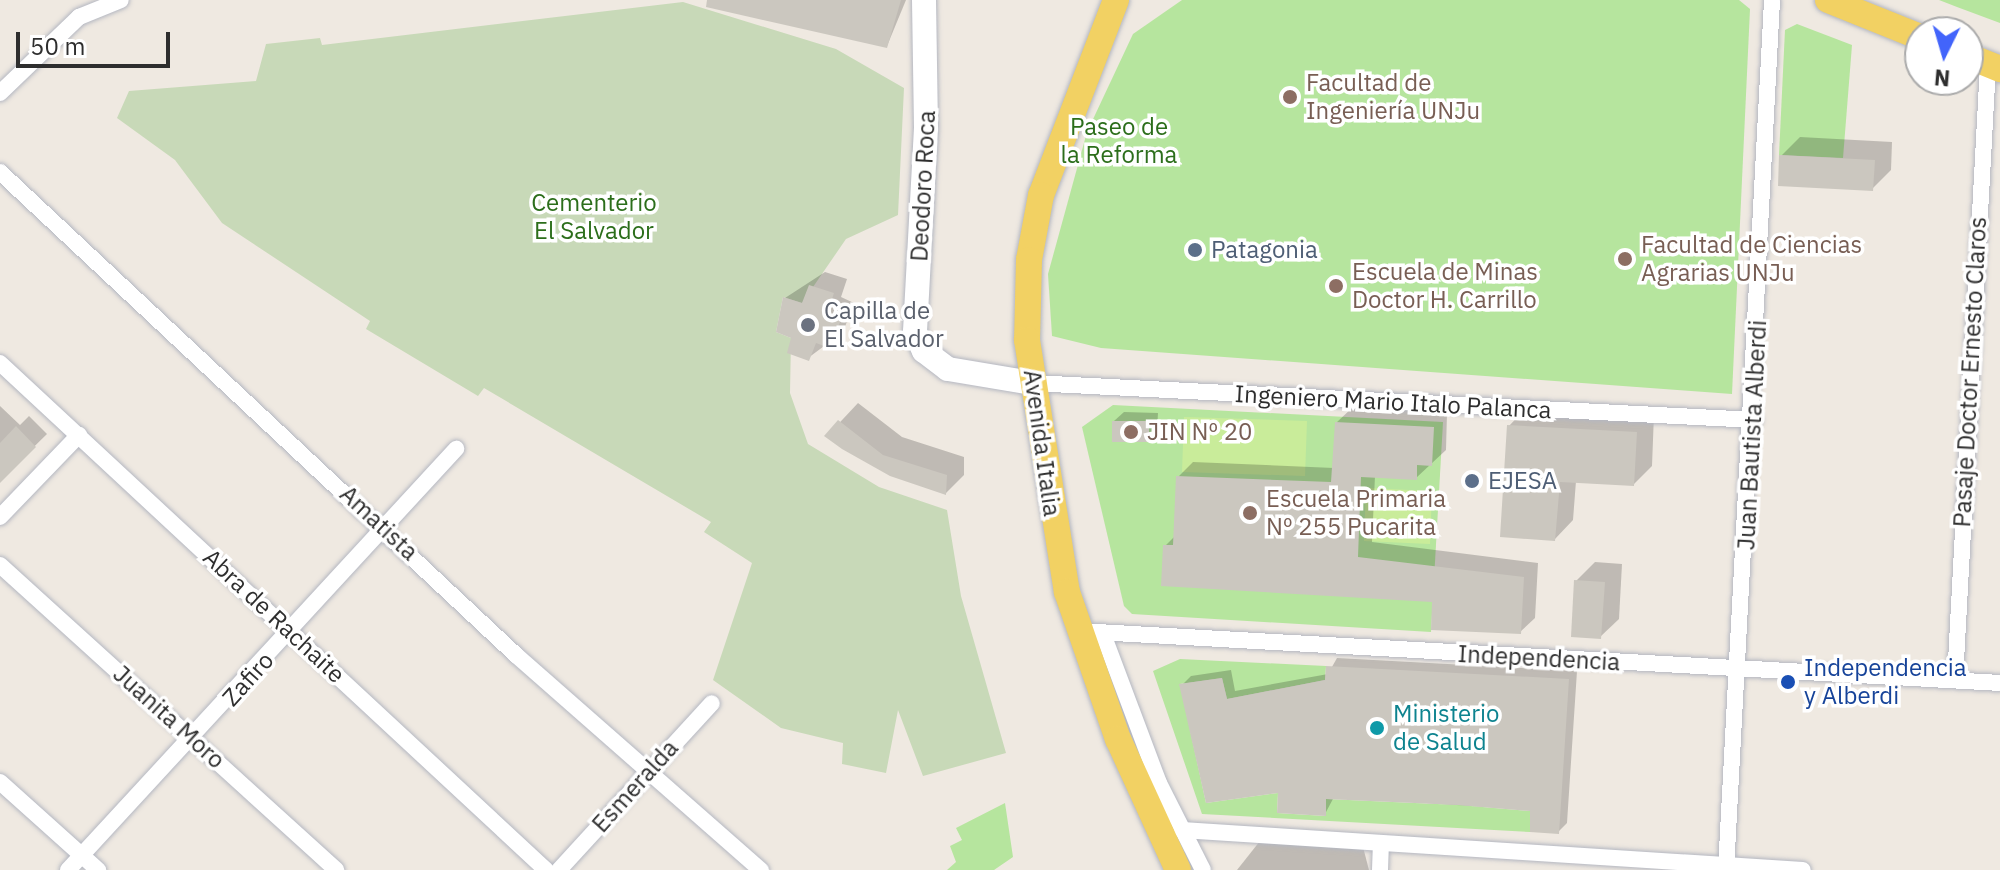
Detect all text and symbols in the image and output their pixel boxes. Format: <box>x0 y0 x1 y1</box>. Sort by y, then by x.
scale bar <box>20 16 174 66</box>
north arrow <box>1904 16 1984 96</box>
text: 50 m <box>30 30 85 62</box>
text: N <box>1933 63 1951 94</box>
place label: Facultad de Ingeniería UNJu <box>1306 69 1480 125</box>
marker: Facultad de Ingeniería UNJu <box>1281 88 1299 106</box>
street label: Deodoro Roca <box>905 110 941 262</box>
park label: Paseo de la Reforma <box>1061 113 1177 169</box>
park label: Cementerio El Salvador <box>531 189 657 245</box>
street label: Pasaje Doctor Ernesto Claros <box>1947 216 1993 528</box>
place label: Facultad de Ciencias Agrarias UNJu <box>1641 231 1862 287</box>
place label: Patagonia <box>1211 236 1318 264</box>
marker: Patagonia <box>1186 241 1204 259</box>
marker: Facultad de Ciencias Agrarias UNJu <box>1616 250 1634 268</box>
place label: Escuela de Minas Doctor H. Carrillo <box>1352 258 1538 314</box>
marker: Escuela de Minas Doctor H. Carrillo <box>1327 277 1345 295</box>
place label: Capilla de El Salvador <box>824 297 944 353</box>
marker: Capilla de El Salvador <box>799 316 817 334</box>
street label: Juan Bautista Alberdi <box>1732 319 1772 551</box>
street label: Avenida Italia <box>1017 368 1067 518</box>
street label: Ingeniero Mario Italo Palanca <box>1234 379 1552 425</box>
place label: JIN Nº 20 <box>1147 418 1252 446</box>
marker: JIN Nº 20 <box>1122 423 1140 441</box>
place label: EJESA <box>1488 467 1557 495</box>
marker: EJESA <box>1463 472 1481 490</box>
street label: Amatista <box>334 480 424 566</box>
place label: Escuela Primaria Nº 255 Pucarita <box>1266 485 1446 541</box>
marker: Escuela Primaria Nº 255 Pucarita <box>1241 504 1259 522</box>
street label: Abra de Rachaite <box>197 543 351 689</box>
street label: Independencia <box>1457 639 1621 677</box>
street label: Zafiro <box>216 646 280 712</box>
place label: Independencia y Alberdi <box>1804 654 1967 710</box>
street label: Juanita Moro <box>107 659 231 775</box>
marker: Independencia y Alberdi <box>1779 673 1797 691</box>
place label: Ministerio de Salud <box>1393 700 1499 756</box>
marker: Ministerio de Salud <box>1368 719 1386 737</box>
street label: Esmeralda <box>586 734 684 838</box>

